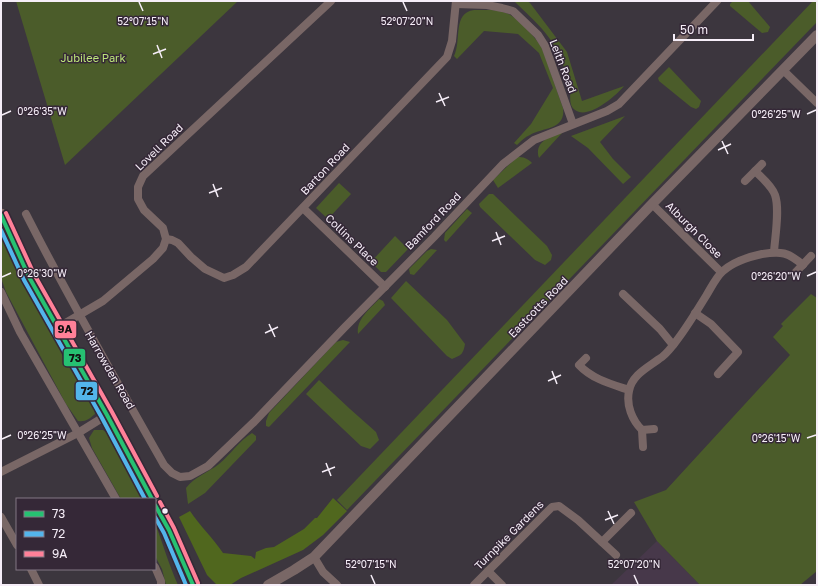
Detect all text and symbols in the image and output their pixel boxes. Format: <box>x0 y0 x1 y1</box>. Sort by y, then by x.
text: 52°07'15"N <box>117 15 169 27</box>
text: 52°07'20"N <box>381 15 433 27</box>
scale bar <box>674 16 753 42</box>
text: 50 m <box>680 22 708 37</box>
street label: Leith Road <box>547 37 580 94</box>
park label: Jubilee Park <box>60 51 126 64</box>
text: 0°26'35"W <box>17 105 67 117</box>
text: 0°26'25"W <box>751 108 801 120</box>
street label: Lovell Road <box>132 121 185 173</box>
street label: Barton Road <box>298 140 352 197</box>
street label: Bamford Road <box>402 189 463 252</box>
street label: Alburgh Close <box>664 199 725 260</box>
street label: Collins Place <box>323 211 382 268</box>
text: 0°26'30"W <box>17 267 67 279</box>
text: 0°26'20"W <box>751 270 801 282</box>
street label: Eastcotts Road <box>505 273 570 340</box>
line badge: 9A <box>54 320 77 339</box>
text: 9A <box>58 322 73 335</box>
street label: Harrowden Road <box>83 328 138 411</box>
line badge: 73 <box>63 348 86 367</box>
text: 73 <box>69 351 82 364</box>
line badge: 72 <box>75 381 98 401</box>
text: 72 <box>81 384 94 397</box>
text: 0°26'25"W <box>17 429 67 441</box>
text: 0°26'15"W <box>752 432 801 444</box>
street label: Turnpike Gardens <box>471 497 546 572</box>
legend <box>16 498 156 570</box>
text: 73 <box>52 506 65 521</box>
unlabelled marker <box>160 506 170 516</box>
text: 72 <box>52 526 65 541</box>
text: 9A <box>52 546 67 561</box>
text: 52°07'15"N <box>345 558 397 570</box>
text: 52°07'20"N <box>608 558 660 570</box>

